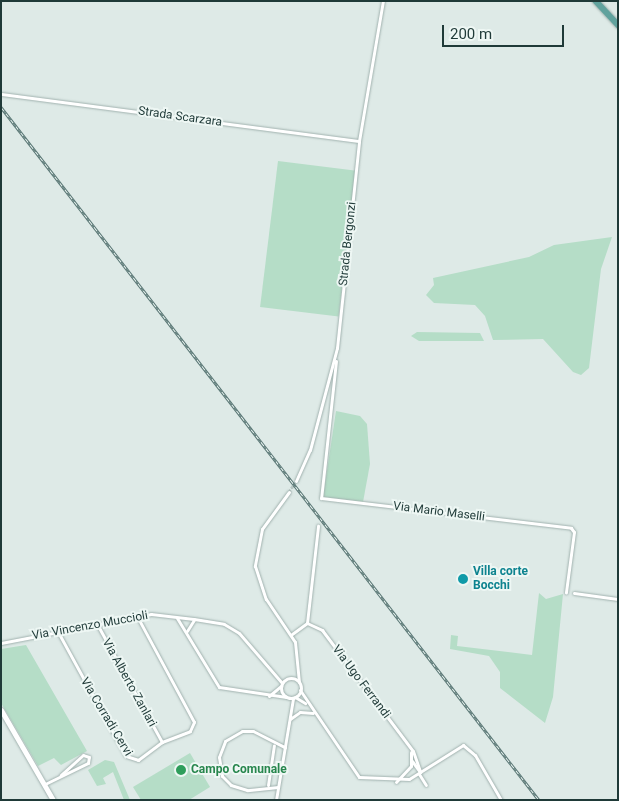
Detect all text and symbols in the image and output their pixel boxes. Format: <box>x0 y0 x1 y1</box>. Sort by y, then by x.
scale bar <box>444 15 566 47</box>
text: 200 m <box>450 25 492 43</box>
street label: Strada Scarzara <box>137 104 223 130</box>
street label: Strada Bergonzi <box>336 201 360 287</box>
street label: Via Mario Maselli <box>392 499 486 525</box>
place label: Villa corte Bocchi <box>473 565 528 593</box>
marker: Villa corte Bocchi <box>457 573 469 585</box>
street label: Via Vincenzo Muccioli <box>31 609 149 643</box>
street label: Via Alberto Zanlari <box>99 636 159 730</box>
street label: Via Ugo Ferrandi <box>329 643 393 721</box>
street label: Via Corradi Cervi <box>77 675 135 759</box>
place label: Campo Comunale <box>191 763 287 777</box>
marker: Campo Comunale <box>175 764 187 776</box>

